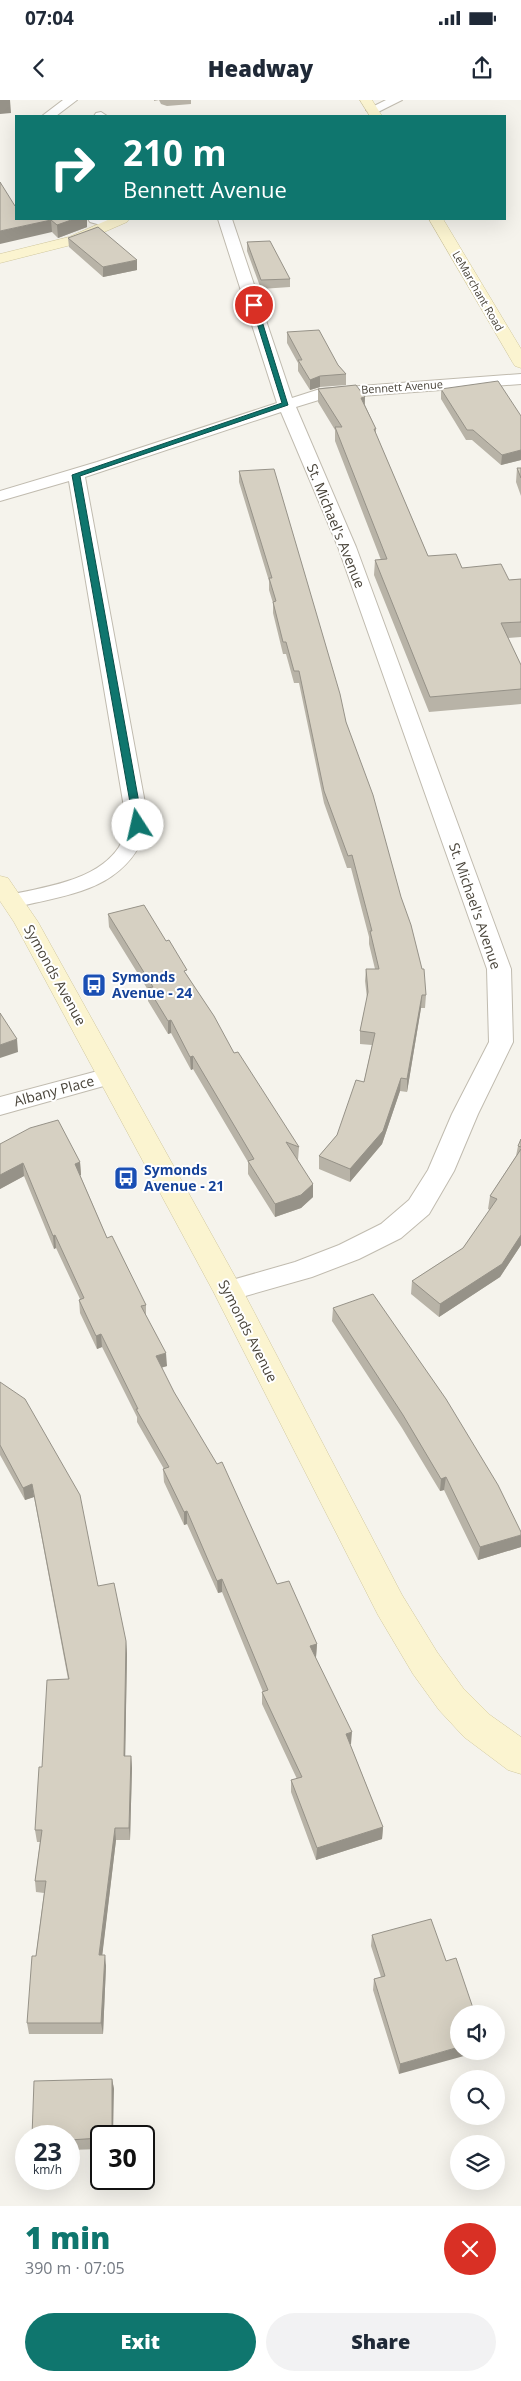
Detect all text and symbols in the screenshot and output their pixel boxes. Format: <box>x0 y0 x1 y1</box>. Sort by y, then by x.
text: 07:04 <box>25 5 74 31</box>
text: Headway <box>208 53 313 83</box>
icon: back <box>25 54 53 82</box>
icon: share <box>468 54 496 82</box>
text: 210 m <box>123 129 227 176</box>
icon: right <box>40 135 105 200</box>
text: Bennett Avenue <box>123 174 287 204</box>
street label: LeMarchant Road <box>449 248 508 334</box>
pin <box>233 284 275 326</box>
icon: arrive <box>240 291 268 319</box>
street label: Bennett Avenue <box>361 376 443 397</box>
street label: St. Michael's Avenue <box>303 461 370 591</box>
position arrow <box>111 798 163 850</box>
street label: St. Michael's Avenue <box>445 840 506 972</box>
street label: Symonds Avenue <box>20 921 91 1029</box>
place label: Symonds Avenue - 24 <box>112 967 192 1002</box>
bus stop icon: Symonds Avenue - 24 <box>81 972 107 998</box>
street label: Albany Place <box>12 1071 96 1110</box>
place label: Symonds Avenue - 21 <box>144 1160 224 1195</box>
bus stop icon: Symonds Avenue - 21 <box>113 1165 139 1191</box>
street label: Symonds Avenue <box>214 1276 282 1385</box>
map controls <box>450 2005 505 2190</box>
button: sound <box>450 2005 505 2060</box>
button: search <box>450 2070 505 2125</box>
speed limit sign: 30 <box>90 2125 155 2190</box>
text: 23 <box>33 2134 62 2168</box>
button: layers <box>450 2135 505 2190</box>
text: km/h <box>33 2161 62 2178</box>
text: 1 min <box>25 2217 110 2258</box>
button: close <box>444 2223 496 2275</box>
text: 390 m · 07:05 <box>25 2257 125 2279</box>
button: Exit <box>25 2313 256 2371</box>
button: Share <box>266 2313 496 2371</box>

